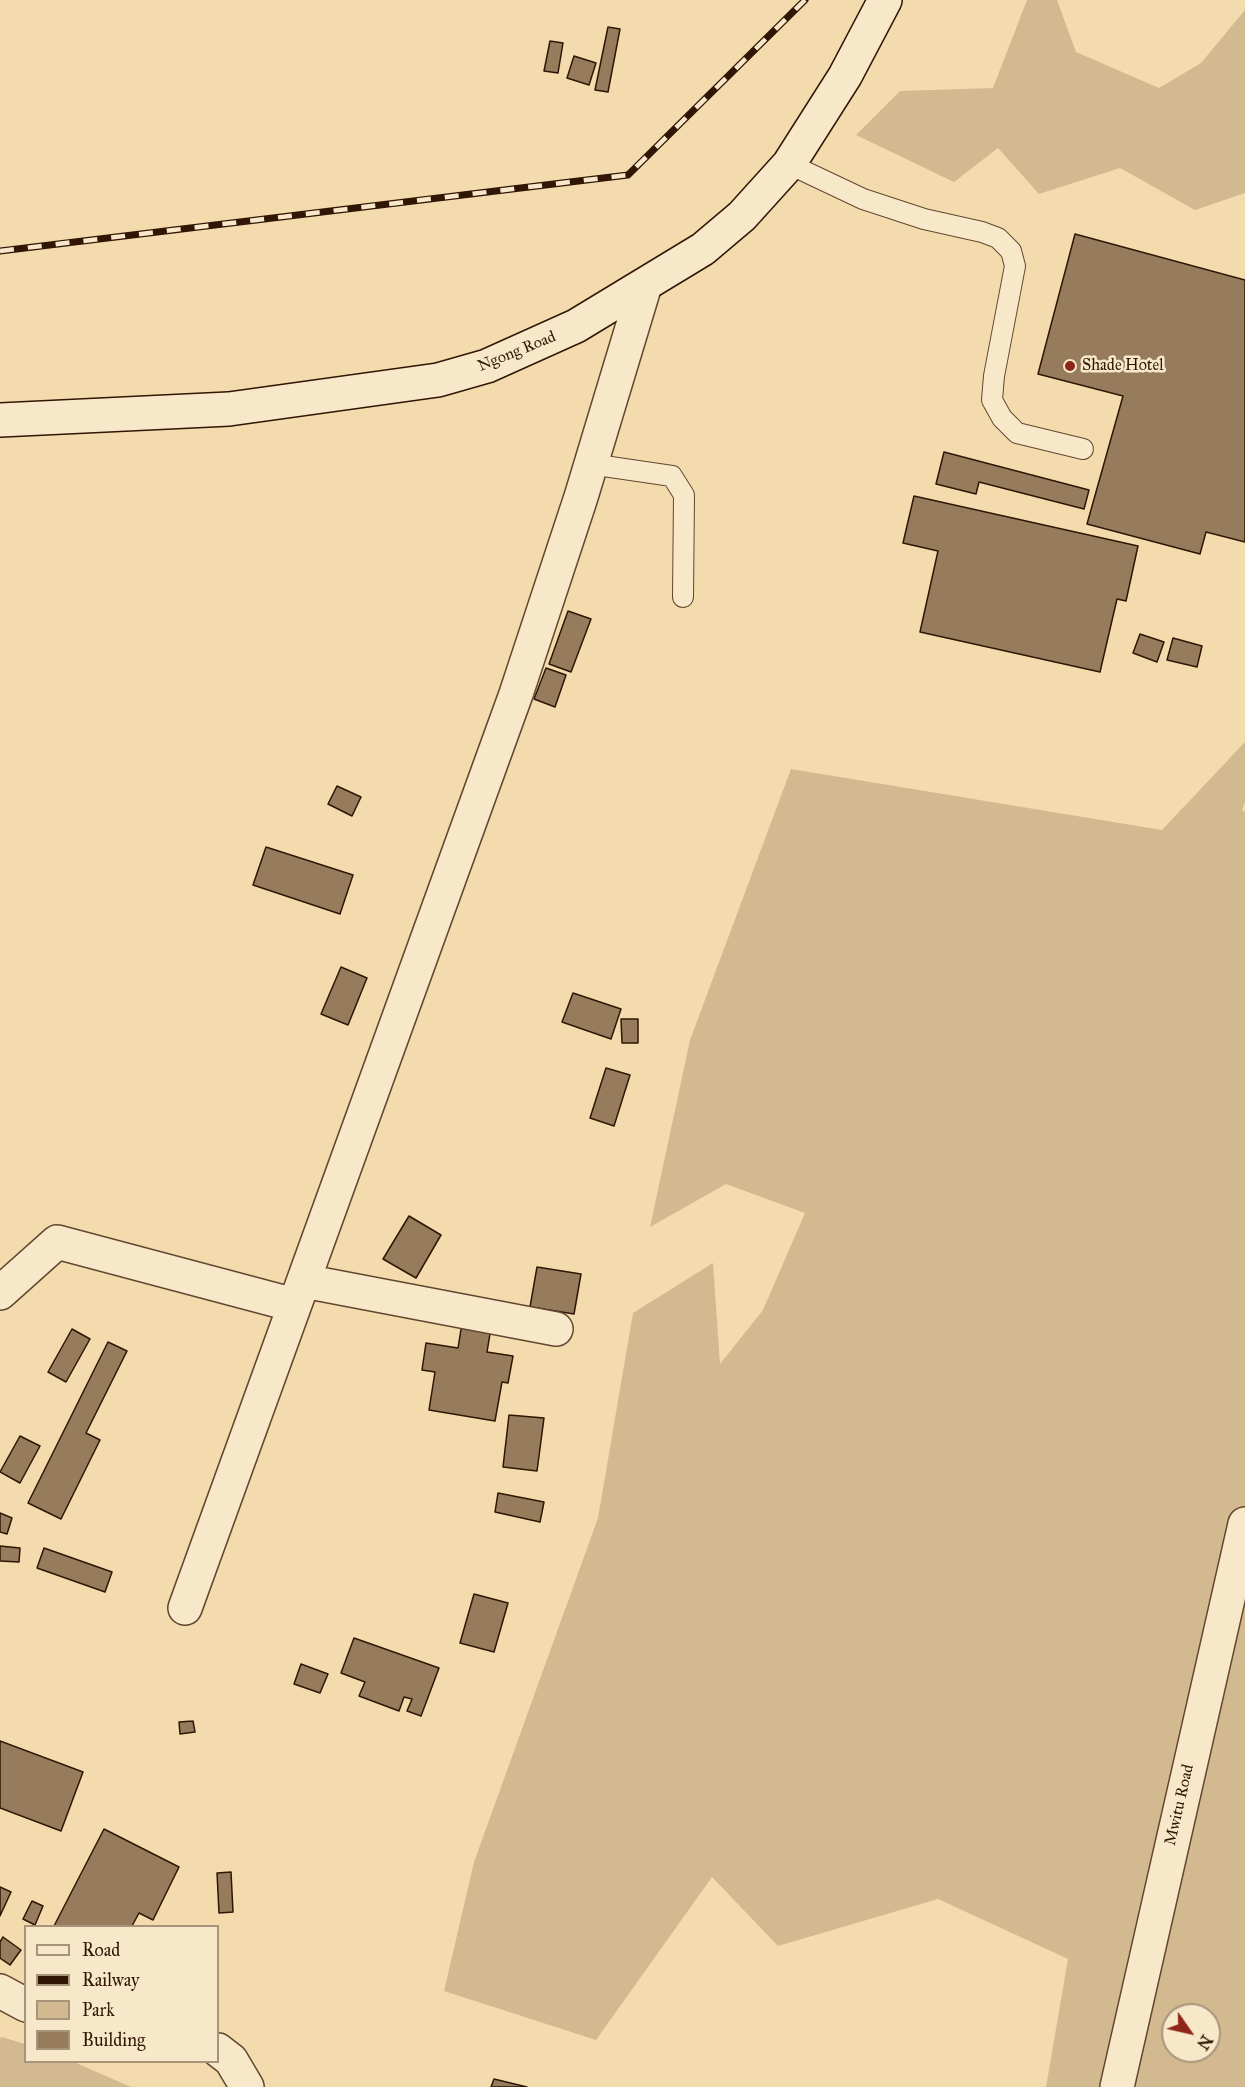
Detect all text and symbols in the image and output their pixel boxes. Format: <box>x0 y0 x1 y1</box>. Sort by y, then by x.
street label: Ngong Road <box>475 328 559 376</box>
place label: Shade Hotel <box>1082 356 1163 376</box>
marker: Shade Hotel <box>1063 359 1077 373</box>
street label: Mwitu Road <box>1161 1763 1199 1847</box>
legend <box>24 1925 219 2063</box>
text: Road <box>82 1939 120 1961</box>
text: Railway <box>82 1969 139 1991</box>
text: Park <box>82 1999 115 2021</box>
north arrow <box>1161 2003 1221 2063</box>
text: Building <box>82 2029 145 2051</box>
text: N <box>1193 2031 1216 2053</box>

